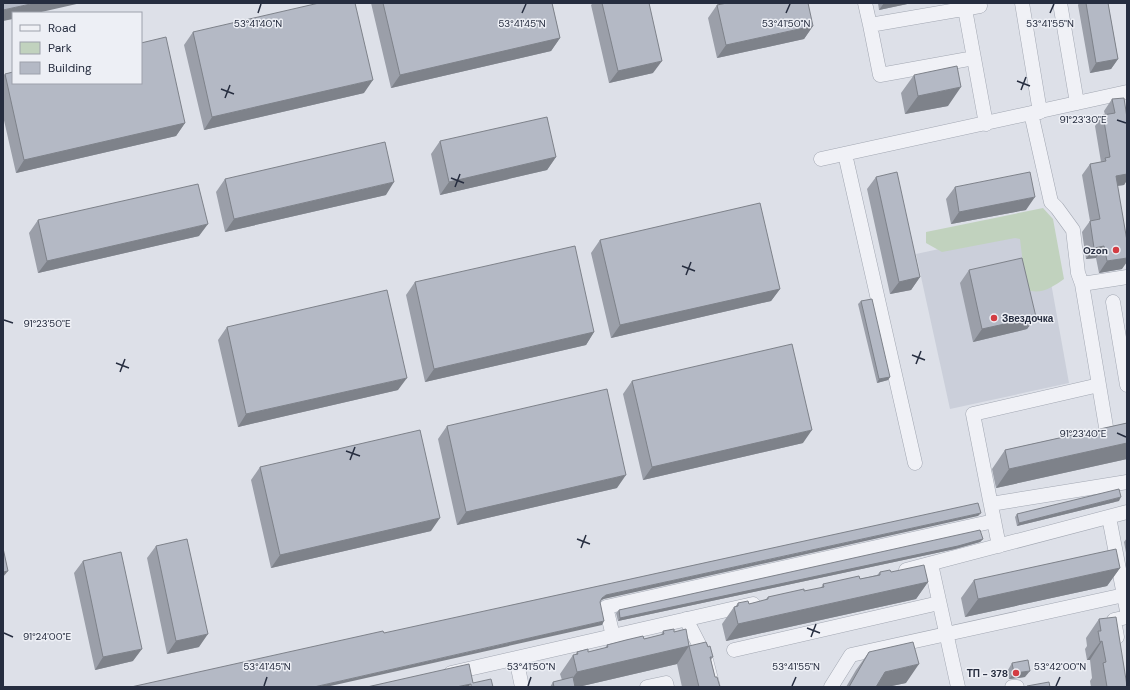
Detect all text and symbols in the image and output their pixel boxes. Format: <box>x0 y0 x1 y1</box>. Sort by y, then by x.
legend <box>12 12 142 84</box>
text: 53°41'40"N <box>234 17 282 30</box>
text: 53°41'45"N <box>498 17 546 30</box>
text: 53°41'50"N <box>762 17 810 30</box>
text: 53°41'55"N <box>1026 17 1074 30</box>
text: Road <box>48 20 76 36</box>
text: Park <box>48 40 72 56</box>
text: Building <box>48 60 92 76</box>
text: 91°23'30"E <box>1059 113 1107 126</box>
place label: Ozon <box>1083 244 1108 257</box>
marker: Ozon <box>1111 245 1121 255</box>
place label: Звездочка <box>1002 312 1054 325</box>
marker: Звездочка <box>989 313 999 323</box>
text: 91°23'50"E <box>23 317 71 330</box>
text: 91°23'40"E <box>1060 427 1107 440</box>
text: 91°24'00"E <box>23 630 71 643</box>
text: 53°41'45"N <box>243 660 291 673</box>
text: 53°41'50"N <box>507 660 555 673</box>
text: 53°41'55"N <box>772 660 820 673</box>
text: 53°42'00"N <box>1034 660 1086 673</box>
place label: ТП - 378 <box>967 667 1008 680</box>
marker: ТП - 378 <box>1011 668 1021 678</box>

